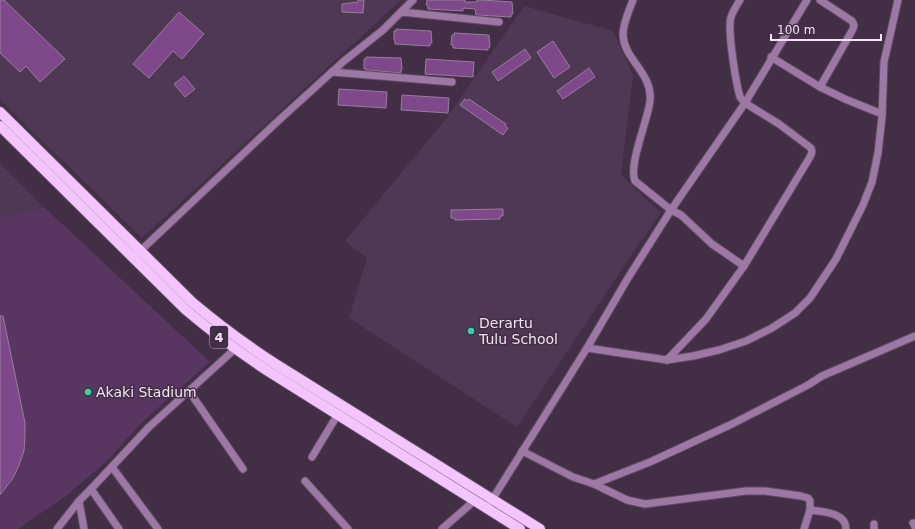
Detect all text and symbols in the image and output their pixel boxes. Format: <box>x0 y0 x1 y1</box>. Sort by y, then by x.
scale bar <box>771 16 881 42</box>
text: 100 m <box>777 23 815 37</box>
place label: Derartu Tulu School <box>478 315 558 347</box>
road number: 4 <box>210 326 228 348</box>
marker: Derartu Tulu School <box>466 326 476 336</box>
place label: Akaki Stadium <box>96 384 197 400</box>
marker: Akaki Stadium <box>83 387 93 397</box>

